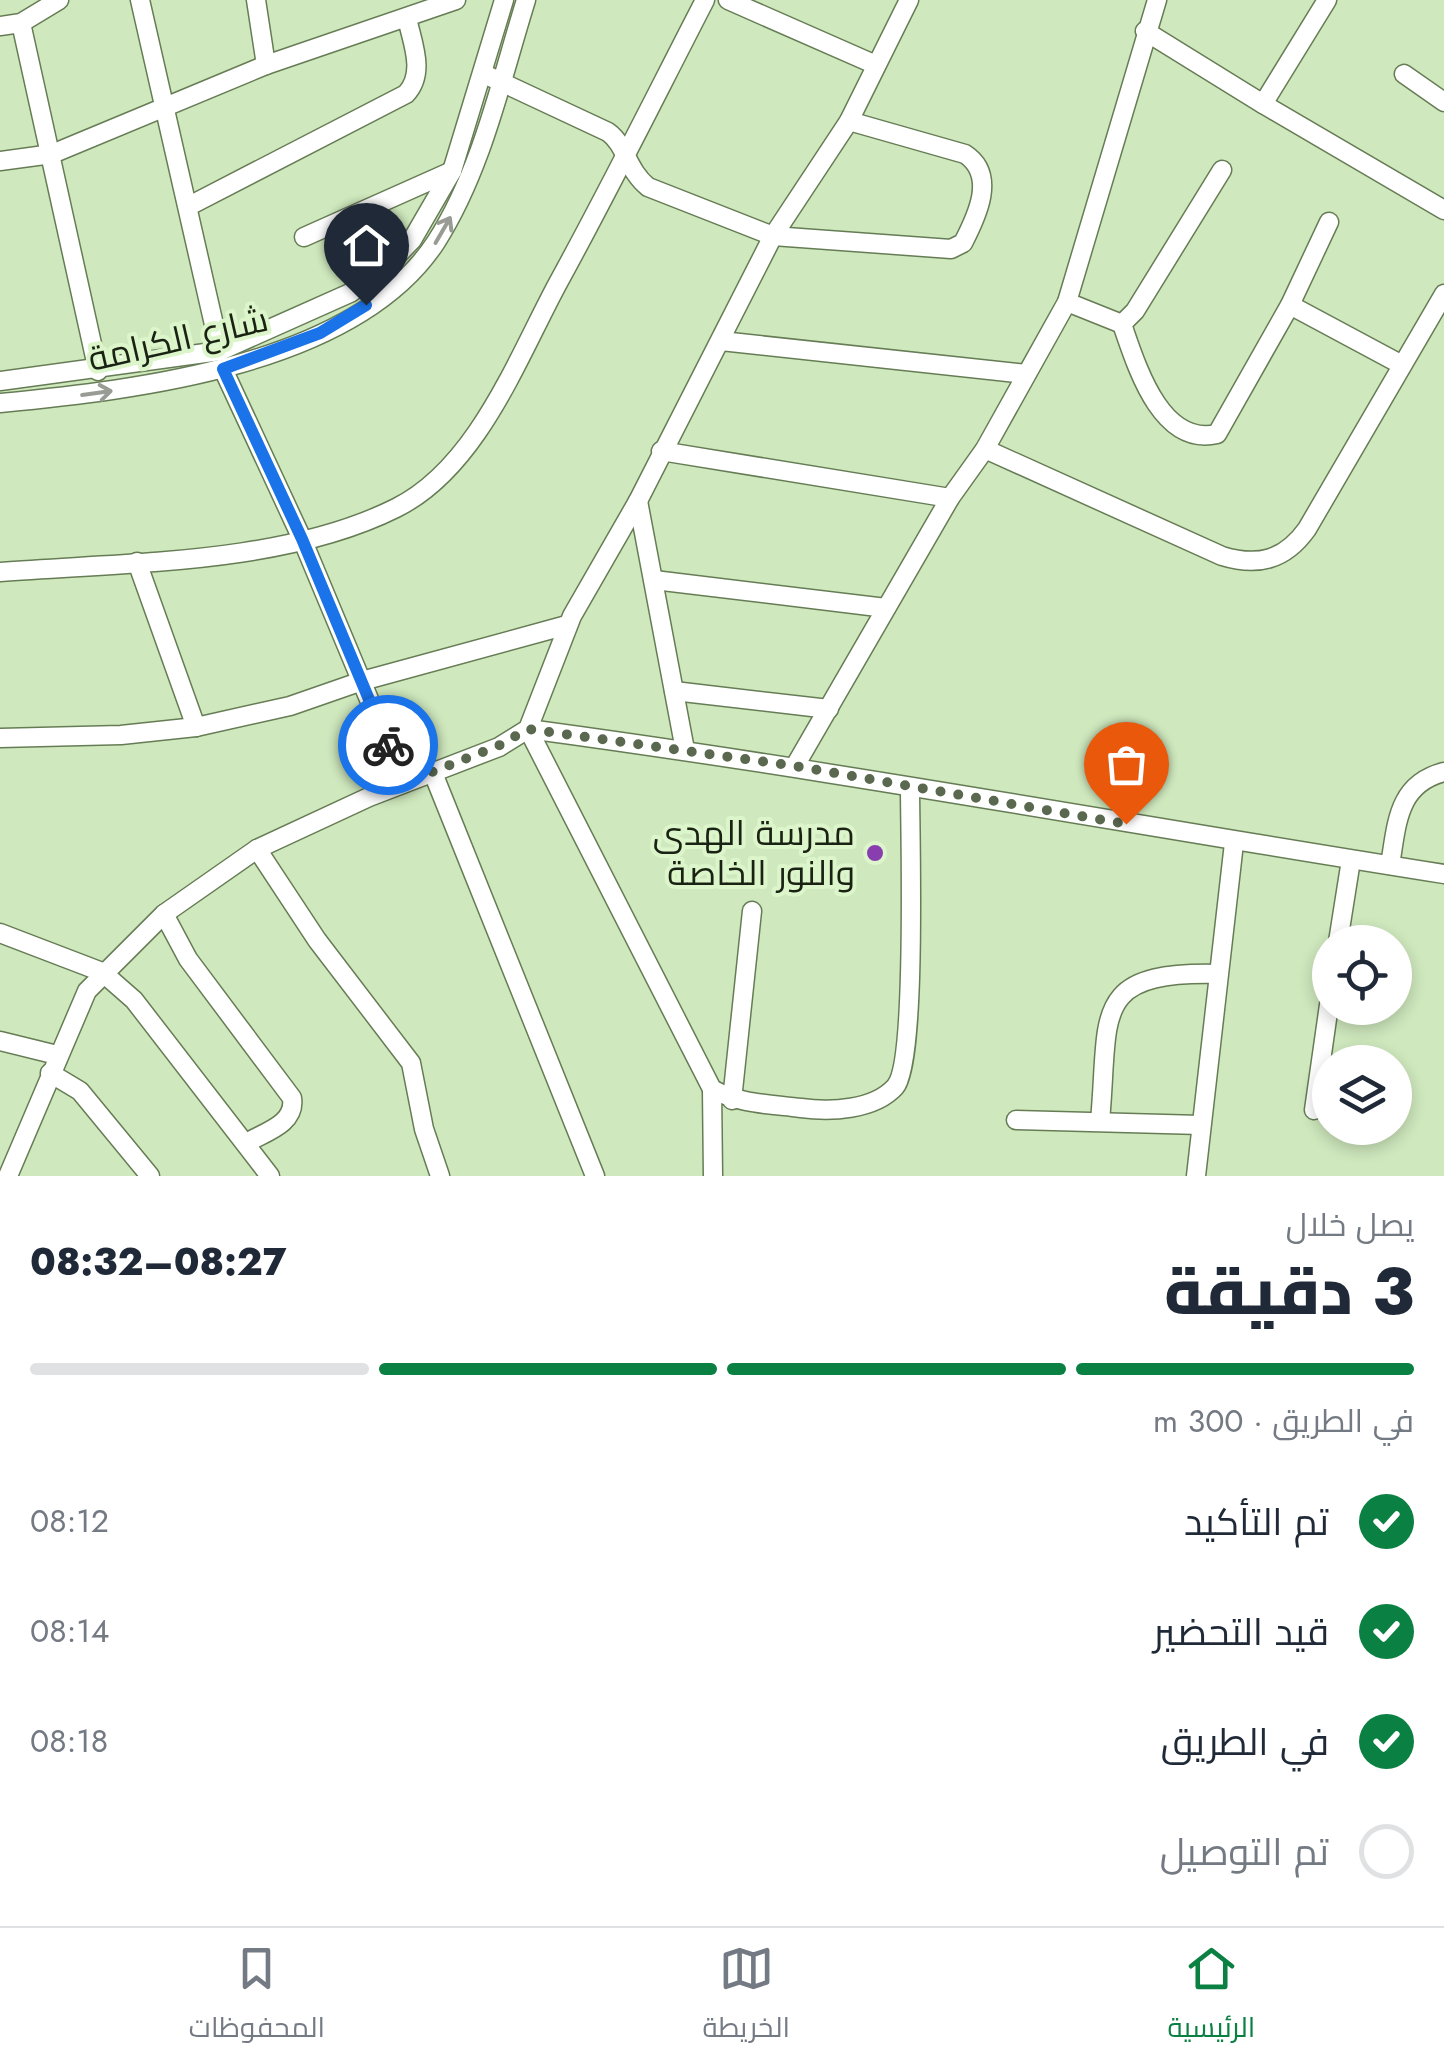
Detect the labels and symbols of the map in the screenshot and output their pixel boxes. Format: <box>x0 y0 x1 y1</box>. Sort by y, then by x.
pin <box>324 203 409 306</box>
one-way arrow <box>433 216 453 245</box>
street label: شارع الكرامة <box>83 294 273 384</box>
one-way arrow <box>80 383 113 401</box>
courier <box>338 695 438 795</box>
pin <box>1084 722 1169 825</box>
place label: مدرسة الهدى والنور الخاصة <box>653 808 855 898</box>
marker: مدرسة الهدى والنور الخاصة <box>864 842 886 864</box>

